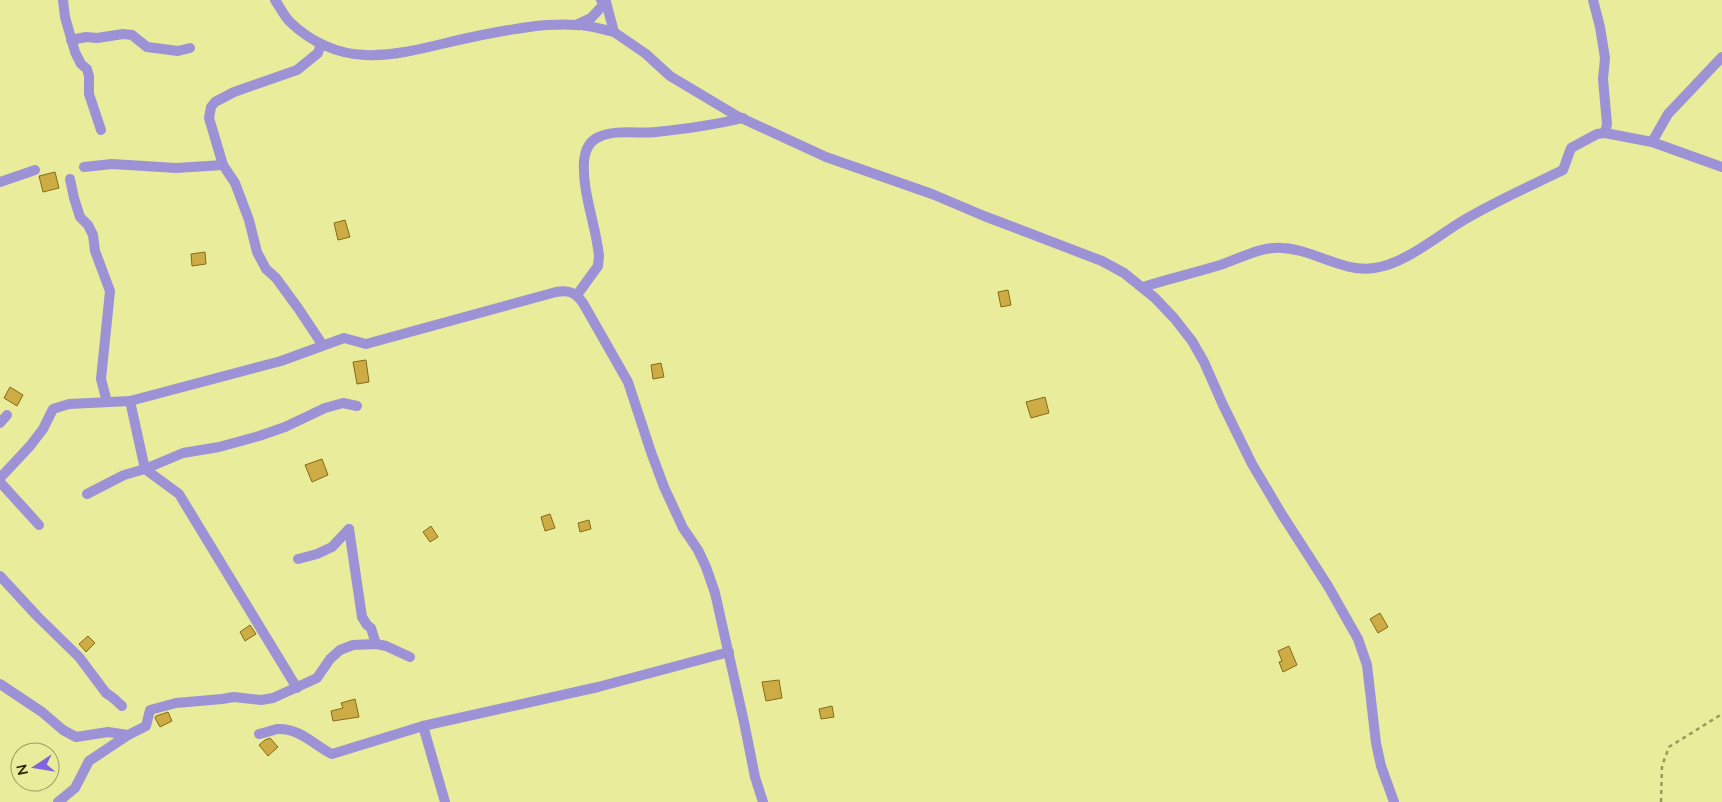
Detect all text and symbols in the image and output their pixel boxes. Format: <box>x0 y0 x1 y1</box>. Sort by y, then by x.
north arrow <box>10 742 60 792</box>
text: N <box>12 763 31 777</box>

